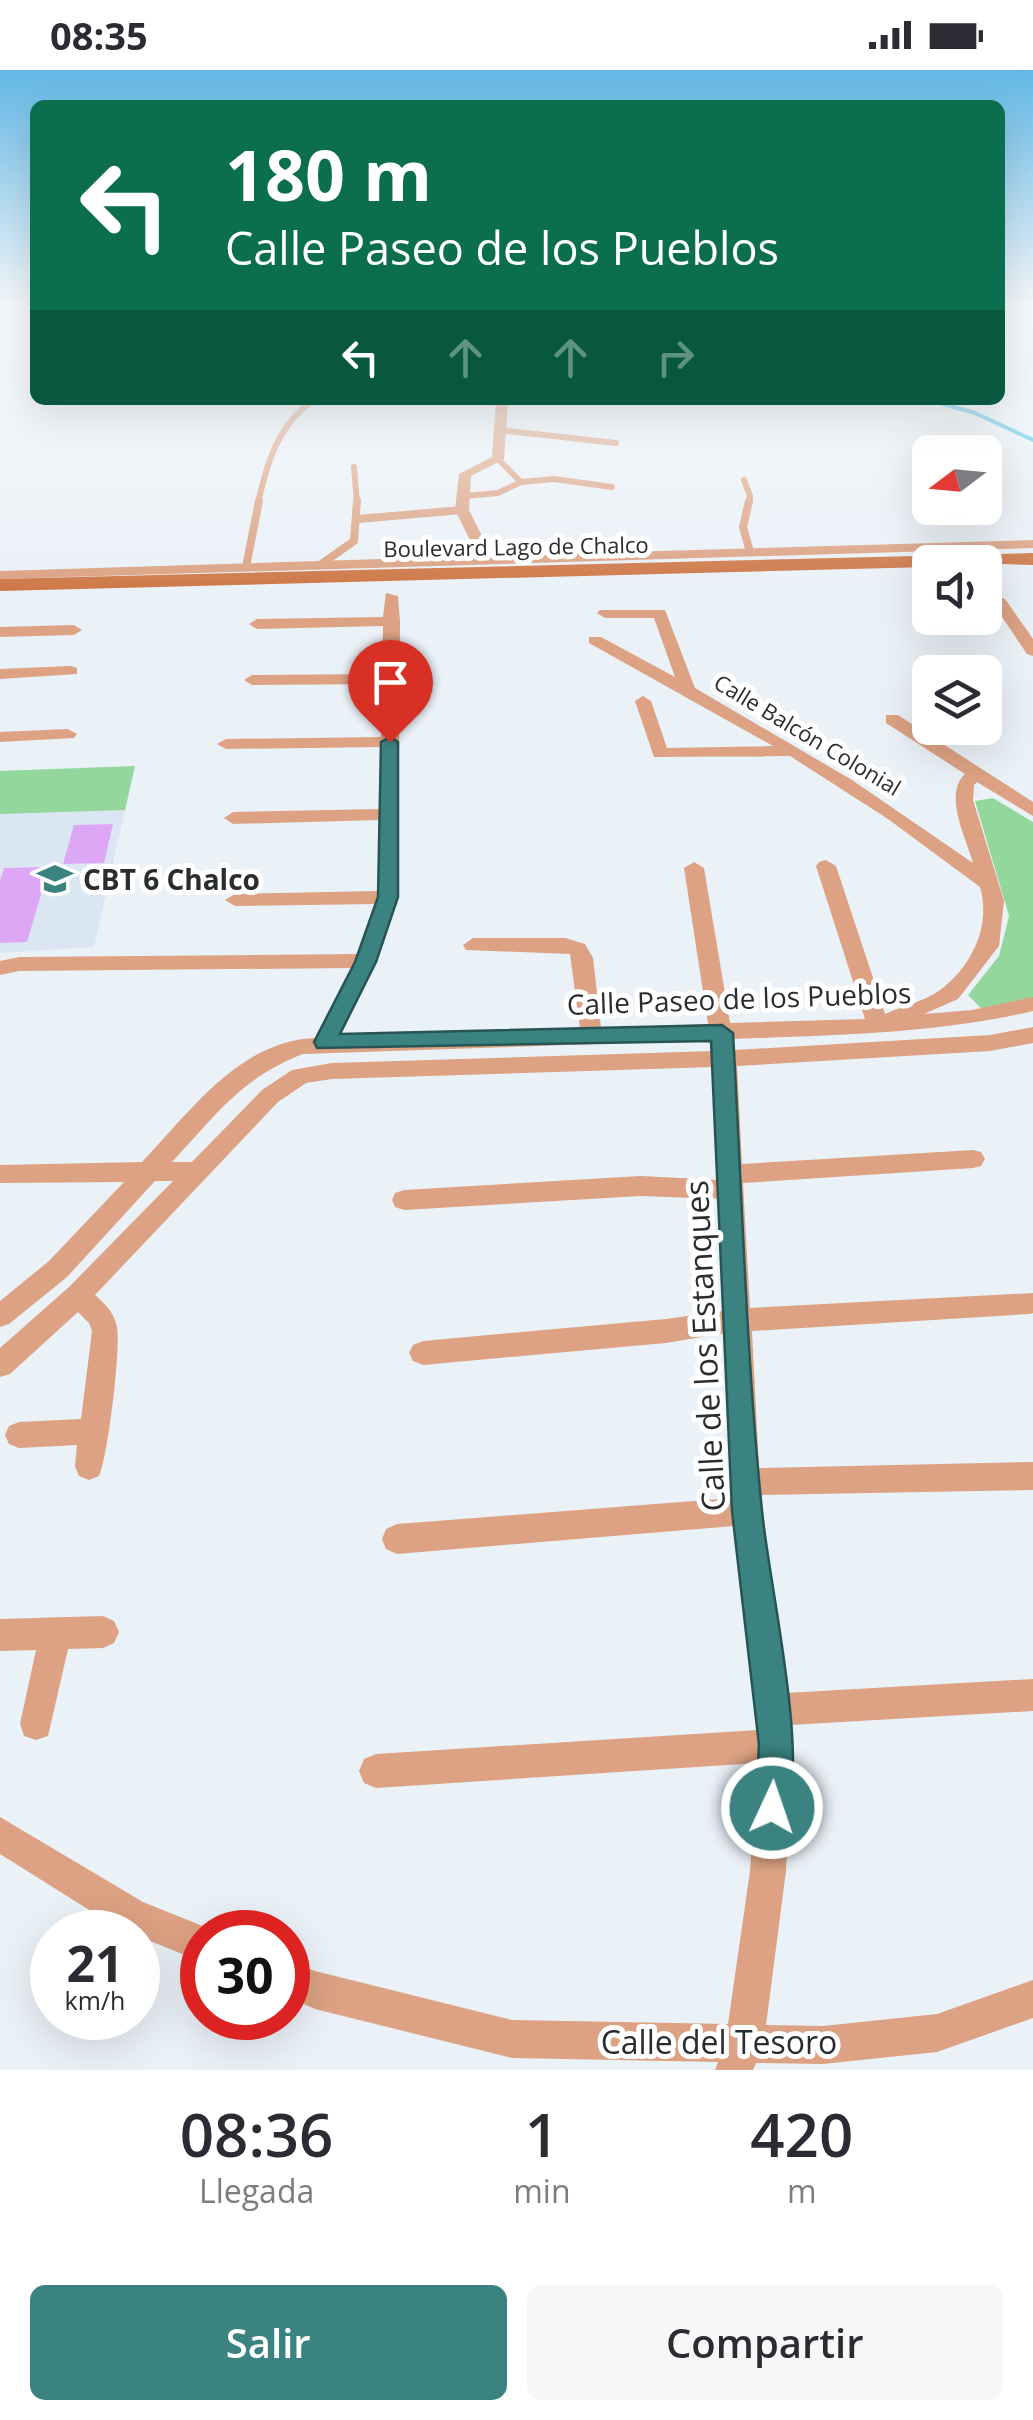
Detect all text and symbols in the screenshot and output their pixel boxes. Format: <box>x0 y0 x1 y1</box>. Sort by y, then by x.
text: 08:35 <box>50 9 148 61</box>
text: 180 m <box>225 126 432 222</box>
icon: left <box>60 140 190 270</box>
text: Calle Paseo de los Pueblos <box>225 217 779 278</box>
icon: left <box>333 330 388 385</box>
icon: ahead <box>438 330 493 385</box>
icon: ahead <box>543 330 598 385</box>
icon: right <box>648 330 703 385</box>
north arrow <box>912 435 1002 525</box>
map controls <box>912 435 1002 745</box>
street label: Boulevard Lago de Chalco <box>383 529 649 563</box>
button: sound <box>912 545 1002 635</box>
pin <box>348 640 433 743</box>
icon: arrive <box>363 655 418 710</box>
button: layers <box>912 655 1002 745</box>
street label: Calle Balcón Colonial <box>709 666 907 802</box>
school or university icon: CBT 6 Chalco <box>36 860 74 898</box>
place label: CBT 6 Chalco <box>83 860 260 898</box>
street label: Calle Paseo de los Pueblos <box>566 973 912 1023</box>
street label: Calle de los Estanques <box>674 1179 734 1513</box>
position arrow <box>720 1756 824 1860</box>
speed limit sign: 30 <box>180 1910 310 2040</box>
text: 21 <box>66 1929 124 1997</box>
text: km/h <box>65 1983 125 2017</box>
street label: Calle del Tesoro <box>601 2020 837 2063</box>
text: 08:36 <box>180 2093 333 2175</box>
text: 1 <box>525 2093 559 2175</box>
text: 420 <box>750 2093 853 2175</box>
text: Llegada <box>199 2169 314 2212</box>
text: min <box>513 2169 571 2212</box>
text: m <box>787 2169 817 2212</box>
button: Salir <box>30 2285 507 2400</box>
button: Compartir <box>527 2285 1003 2400</box>

